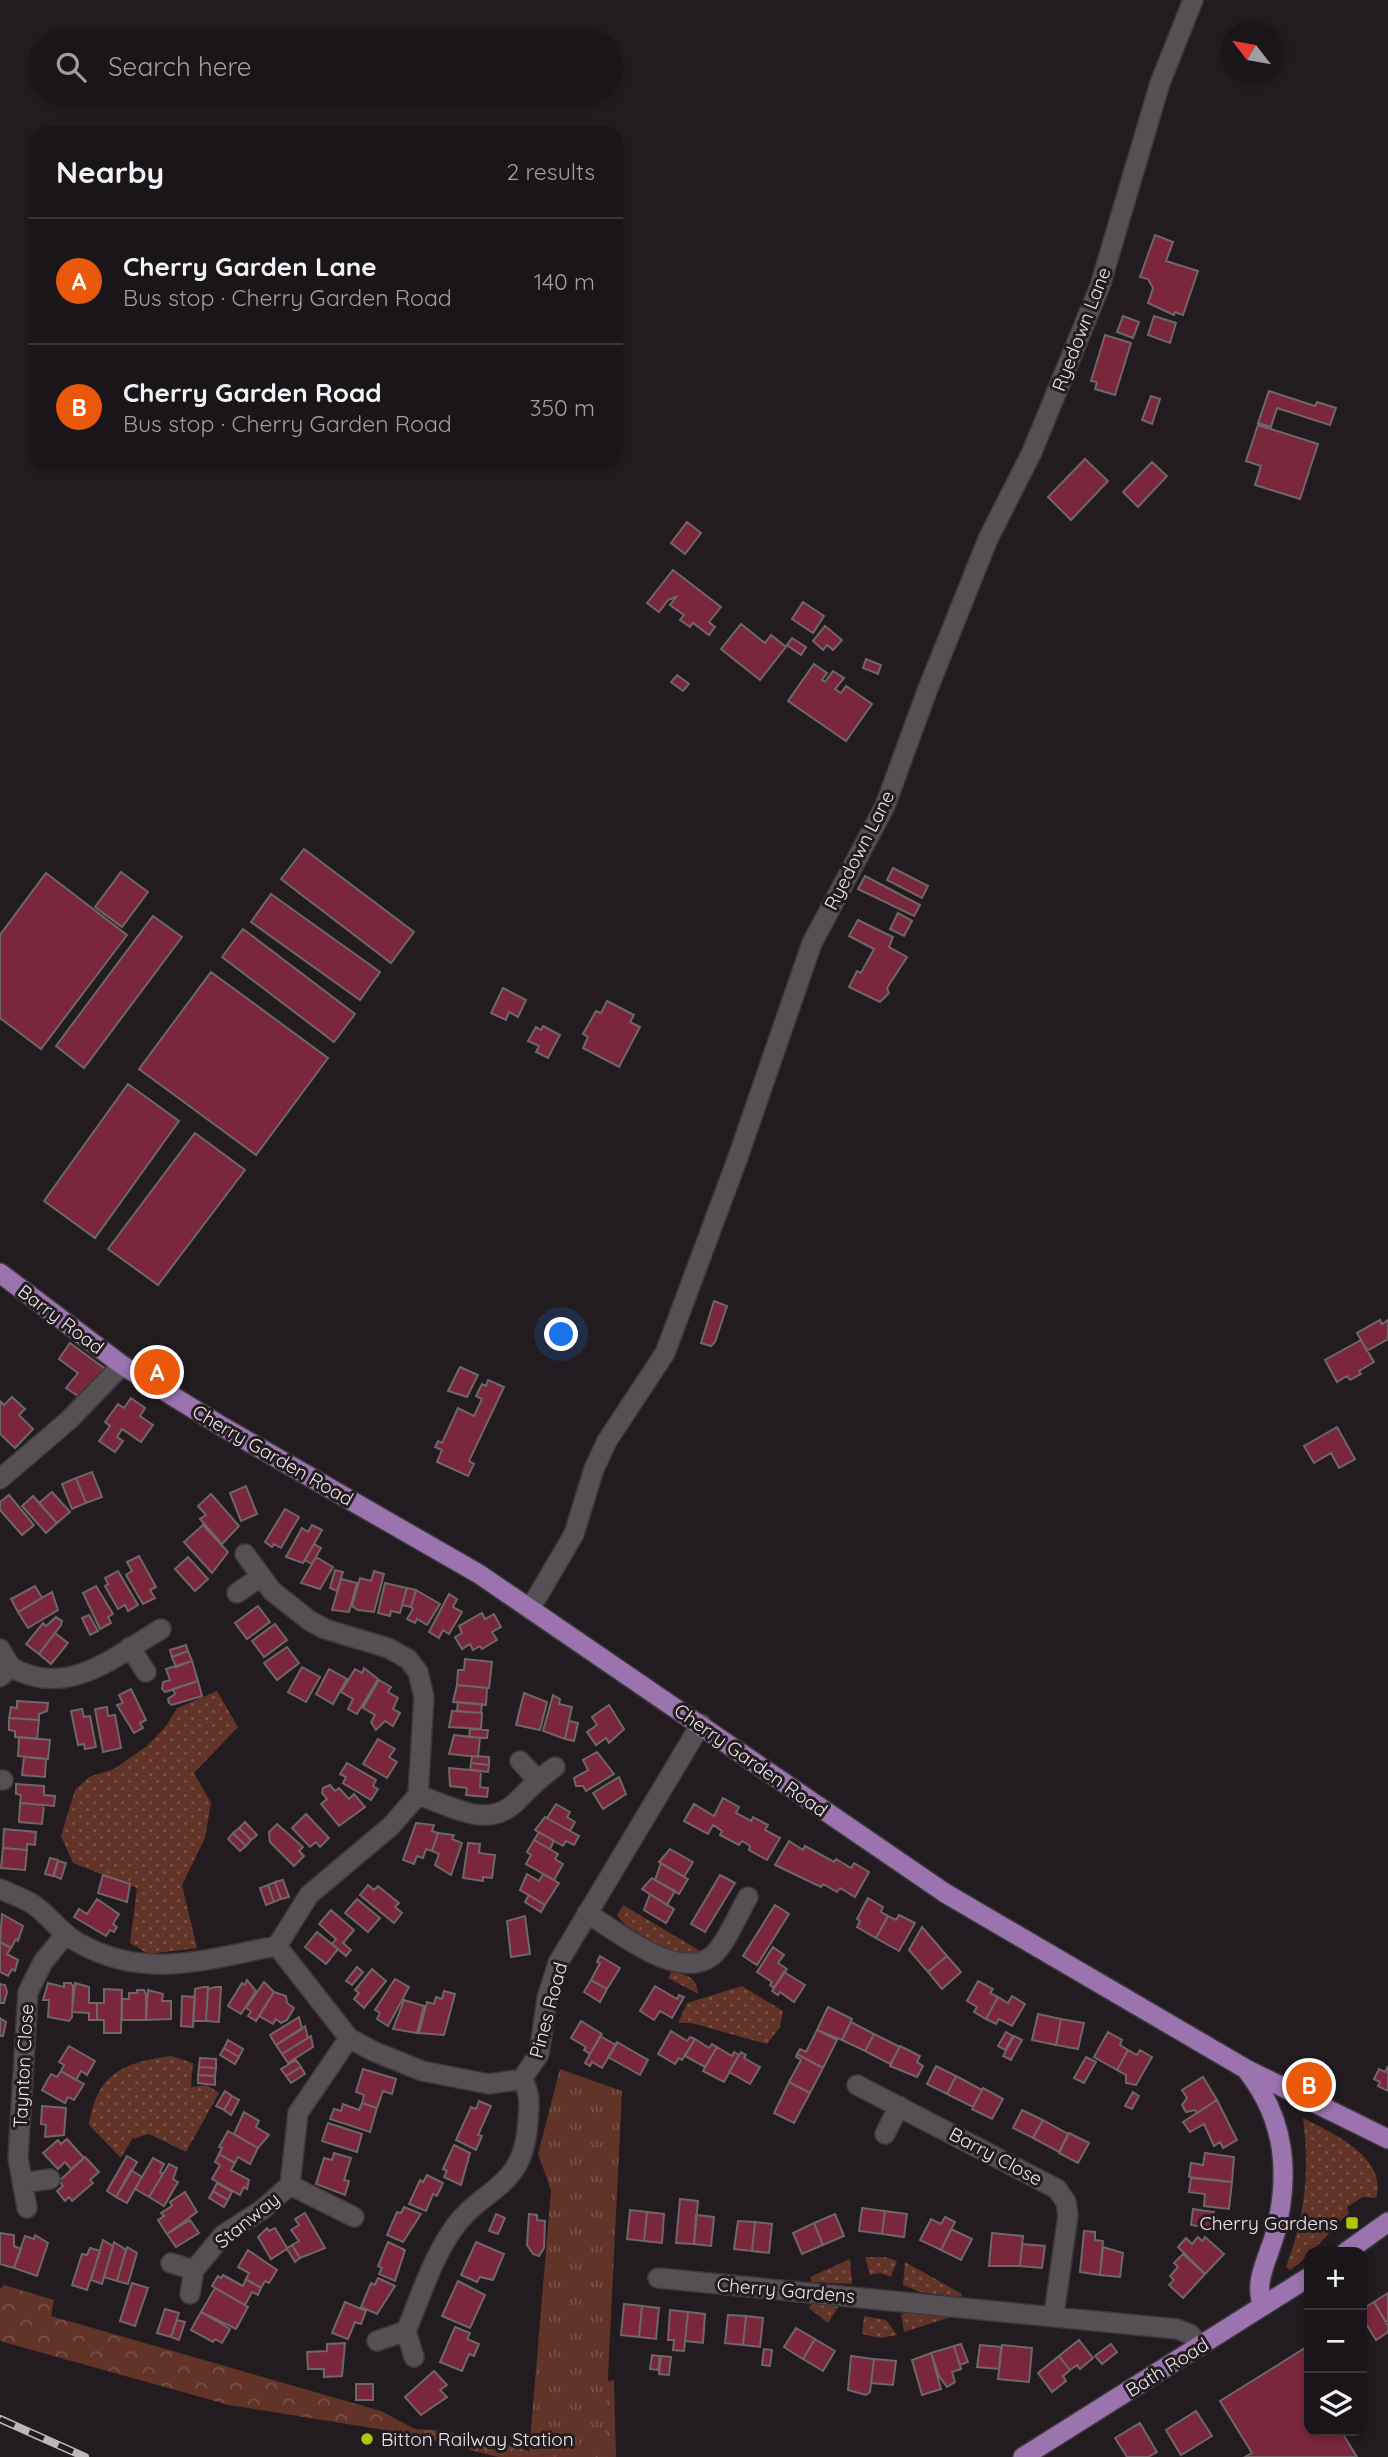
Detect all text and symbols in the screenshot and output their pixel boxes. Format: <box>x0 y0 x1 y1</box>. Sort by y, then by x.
north arrow <box>1220 21 1283 84</box>
search box <box>28 28 623 105</box>
icon: search <box>52 48 90 86</box>
text: Search here <box>108 50 252 83</box>
text: Nearby <box>56 153 164 191</box>
text: 2 results <box>506 157 595 186</box>
text: Cherry Garden Lane <box>123 250 377 283</box>
street label: Ryedown Lane <box>1046 264 1116 394</box>
text: A <box>72 267 86 296</box>
text: 140 m <box>534 267 595 296</box>
text: Bus stop · Cherry Garden Road <box>123 283 452 312</box>
text: Cherry Garden Road <box>123 376 382 409</box>
text: B <box>71 393 87 422</box>
text: 350 m <box>529 393 595 422</box>
text: Bus stop · Cherry Garden Road <box>123 409 452 438</box>
street label: Ryedown Lane <box>819 786 899 914</box>
street label: Barry Road <box>13 1279 109 1359</box>
your location <box>544 1317 578 1351</box>
pin: A <box>134 1346 180 1398</box>
street label: Cherry Garden Road <box>188 1399 358 1511</box>
street label: Cherry Garden Road <box>670 1698 832 1822</box>
street label: Pines Road <box>524 1959 572 2061</box>
street label: Taynton Close <box>8 2003 38 2129</box>
pin: B <box>1286 2059 1332 2111</box>
street label: Barry Close <box>945 2121 1047 2191</box>
street label: Stanway <box>210 2187 284 2253</box>
place label: Cherry Gardens <box>1199 2211 1338 2235</box>
marker: Cherry Gardens <box>1344 2215 1360 2231</box>
map controls <box>1304 2247 1367 2436</box>
button: + <box>1304 2247 1367 2310</box>
street label: Cherry Gardens <box>716 2272 856 2308</box>
button: − <box>1304 2310 1367 2373</box>
street label: Bath Road <box>1121 2332 1213 2402</box>
button: layers <box>1304 2373 1367 2436</box>
place label: Bitton Railway Station <box>381 2427 574 2451</box>
marker: Bitton Railway Station <box>359 2431 375 2447</box>

